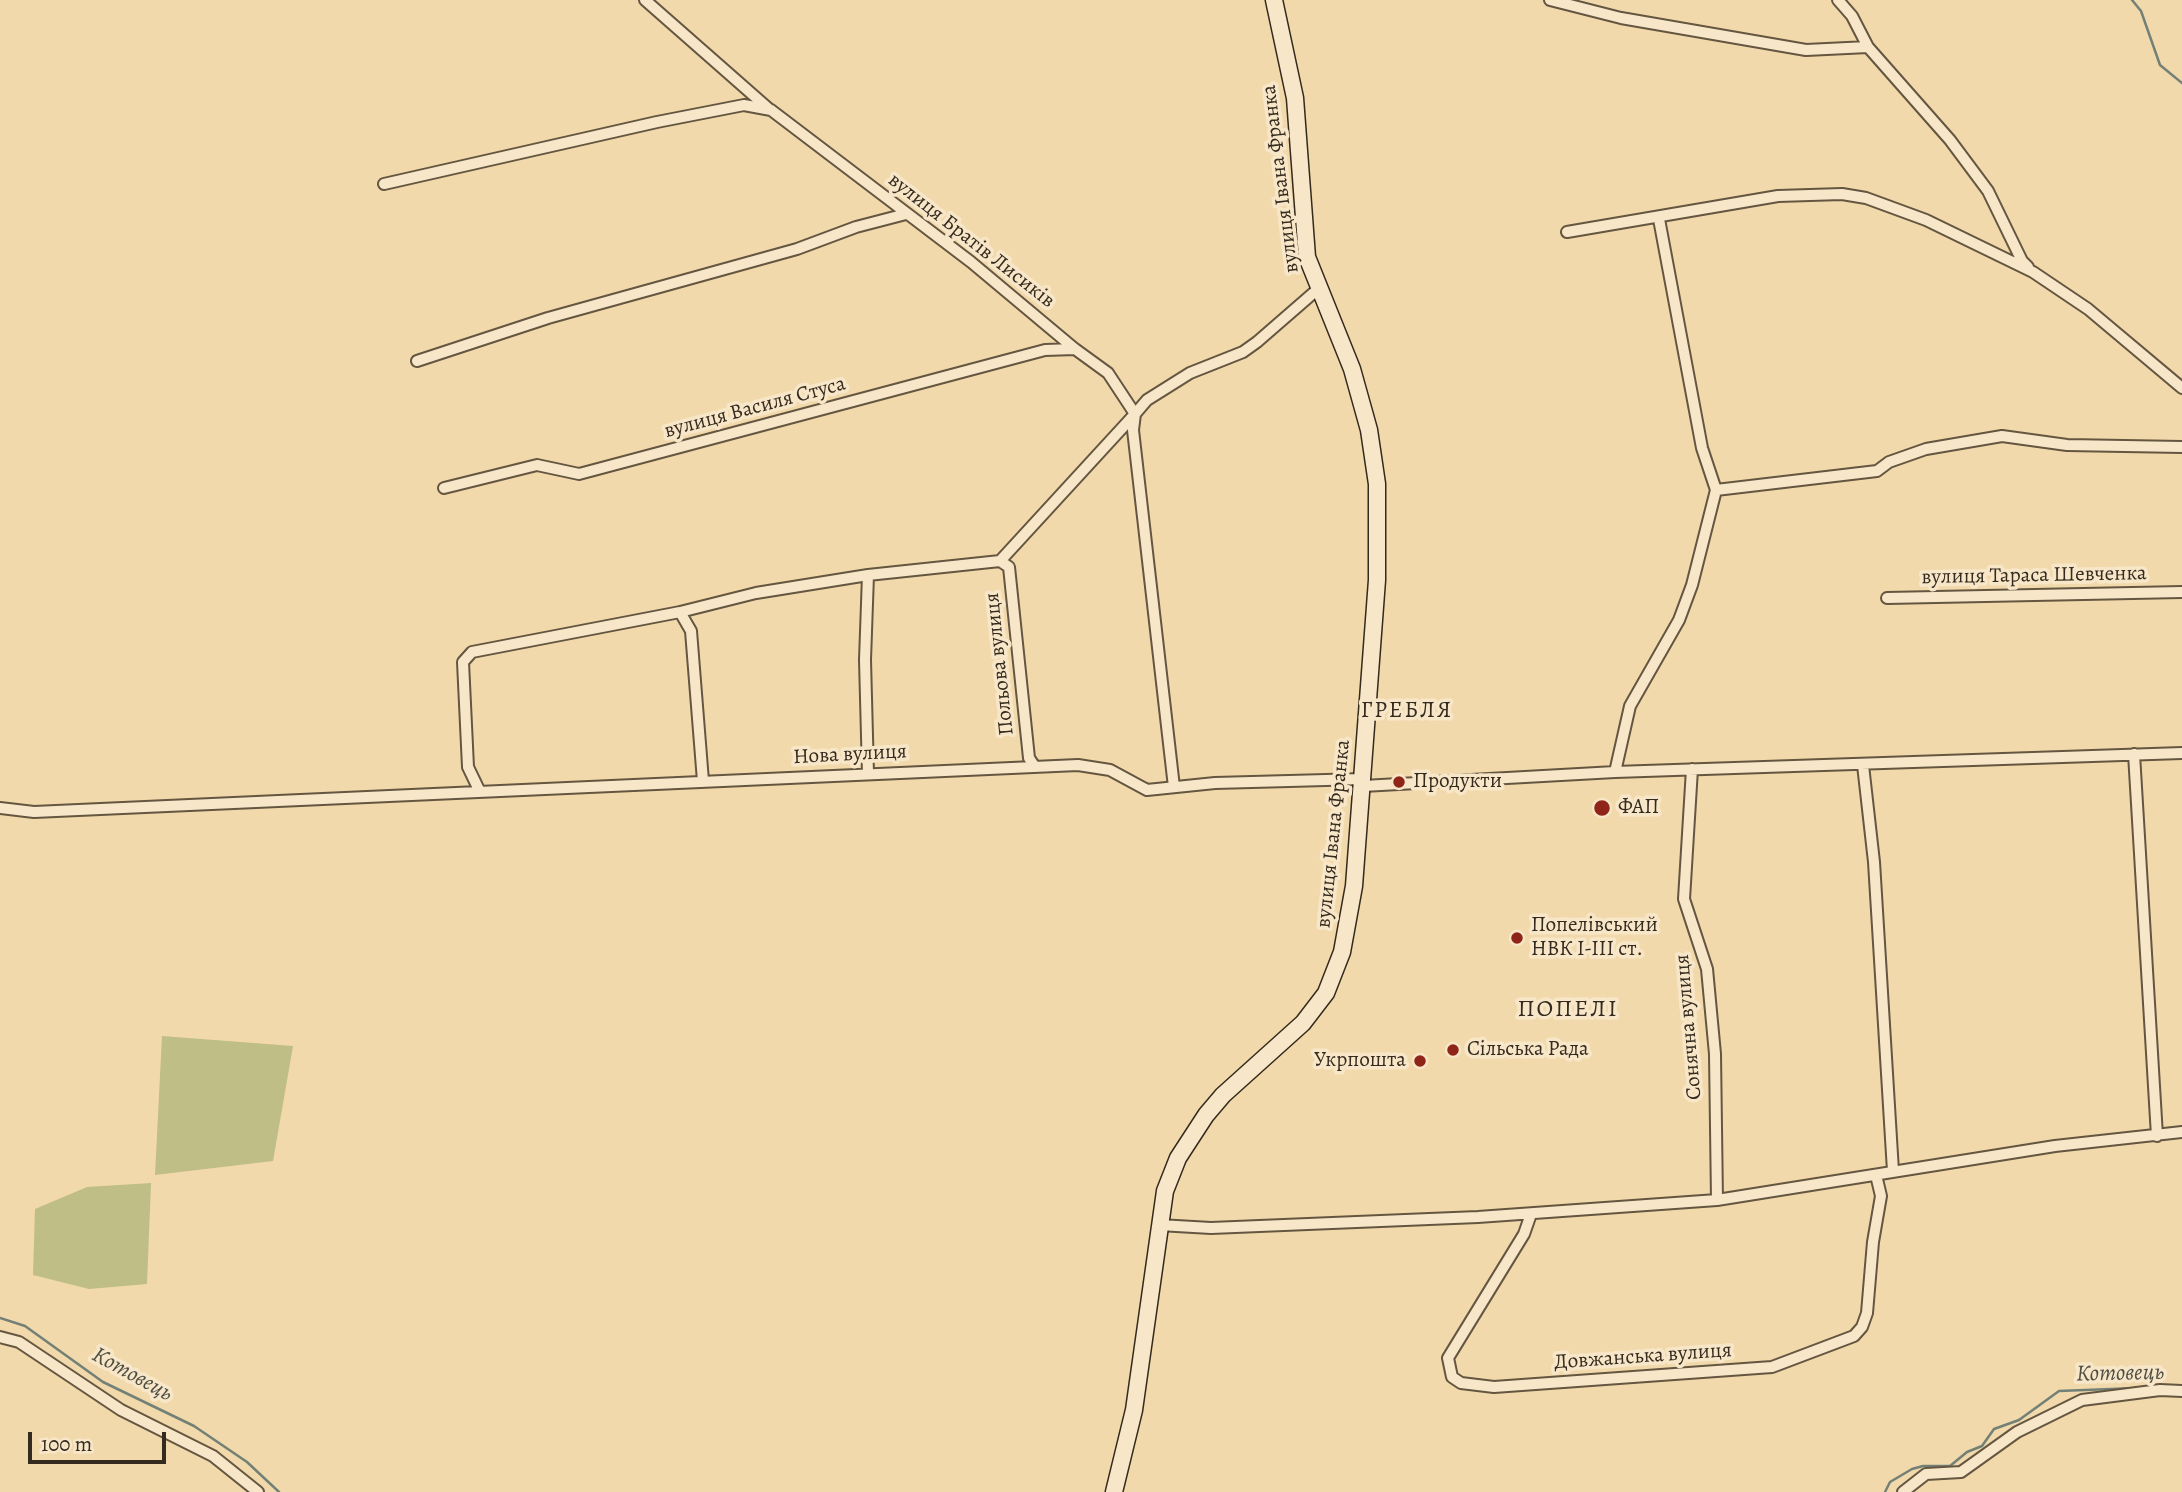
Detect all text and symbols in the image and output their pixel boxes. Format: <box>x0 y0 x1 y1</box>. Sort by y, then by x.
street label: вулиця Івана Франка <box>1257 84 1305 274</box>
street label: вулиця Братів Лисиків <box>883 168 1059 314</box>
street label: вулиця Василя Стуса <box>662 372 848 444</box>
street label: вулиця Тараса Шевченка <box>1921 561 2147 591</box>
street label: Польова вулиця <box>980 591 1020 737</box>
district label: ГРЕБЛЯ <box>1362 697 1452 725</box>
street label: Нова вулиця <box>792 739 908 771</box>
street label: вулиця Івана Франка <box>1312 739 1356 929</box>
place label: Продукти <box>1413 769 1502 795</box>
marker: Продукти <box>1391 774 1407 790</box>
place label: ФАП <box>1618 795 1659 821</box>
marker: ФАП <box>1592 798 1612 818</box>
place label: Попелівський НВК І-ІІІ ст. <box>1531 913 1658 963</box>
marker: Попелівський НВК І-ІІІ ст. <box>1509 930 1525 946</box>
street label: Сонячна вулиця <box>1670 953 1708 1101</box>
district label: ПОПЕЛІ <box>1518 996 1618 1024</box>
place label: Сільська Рада <box>1467 1037 1589 1063</box>
marker: Сільська Рада <box>1445 1042 1461 1058</box>
place label: Укрпошта <box>1314 1048 1406 1074</box>
marker: Укрпошта <box>1412 1053 1428 1069</box>
street label: Довжанська вулиця <box>1553 1338 1733 1376</box>
water label: Котовець <box>87 1342 177 1408</box>
water label: Котовець <box>2076 1359 2164 1389</box>
scale bar <box>32 1418 170 1462</box>
text: 100 m <box>41 1430 92 1458</box>

